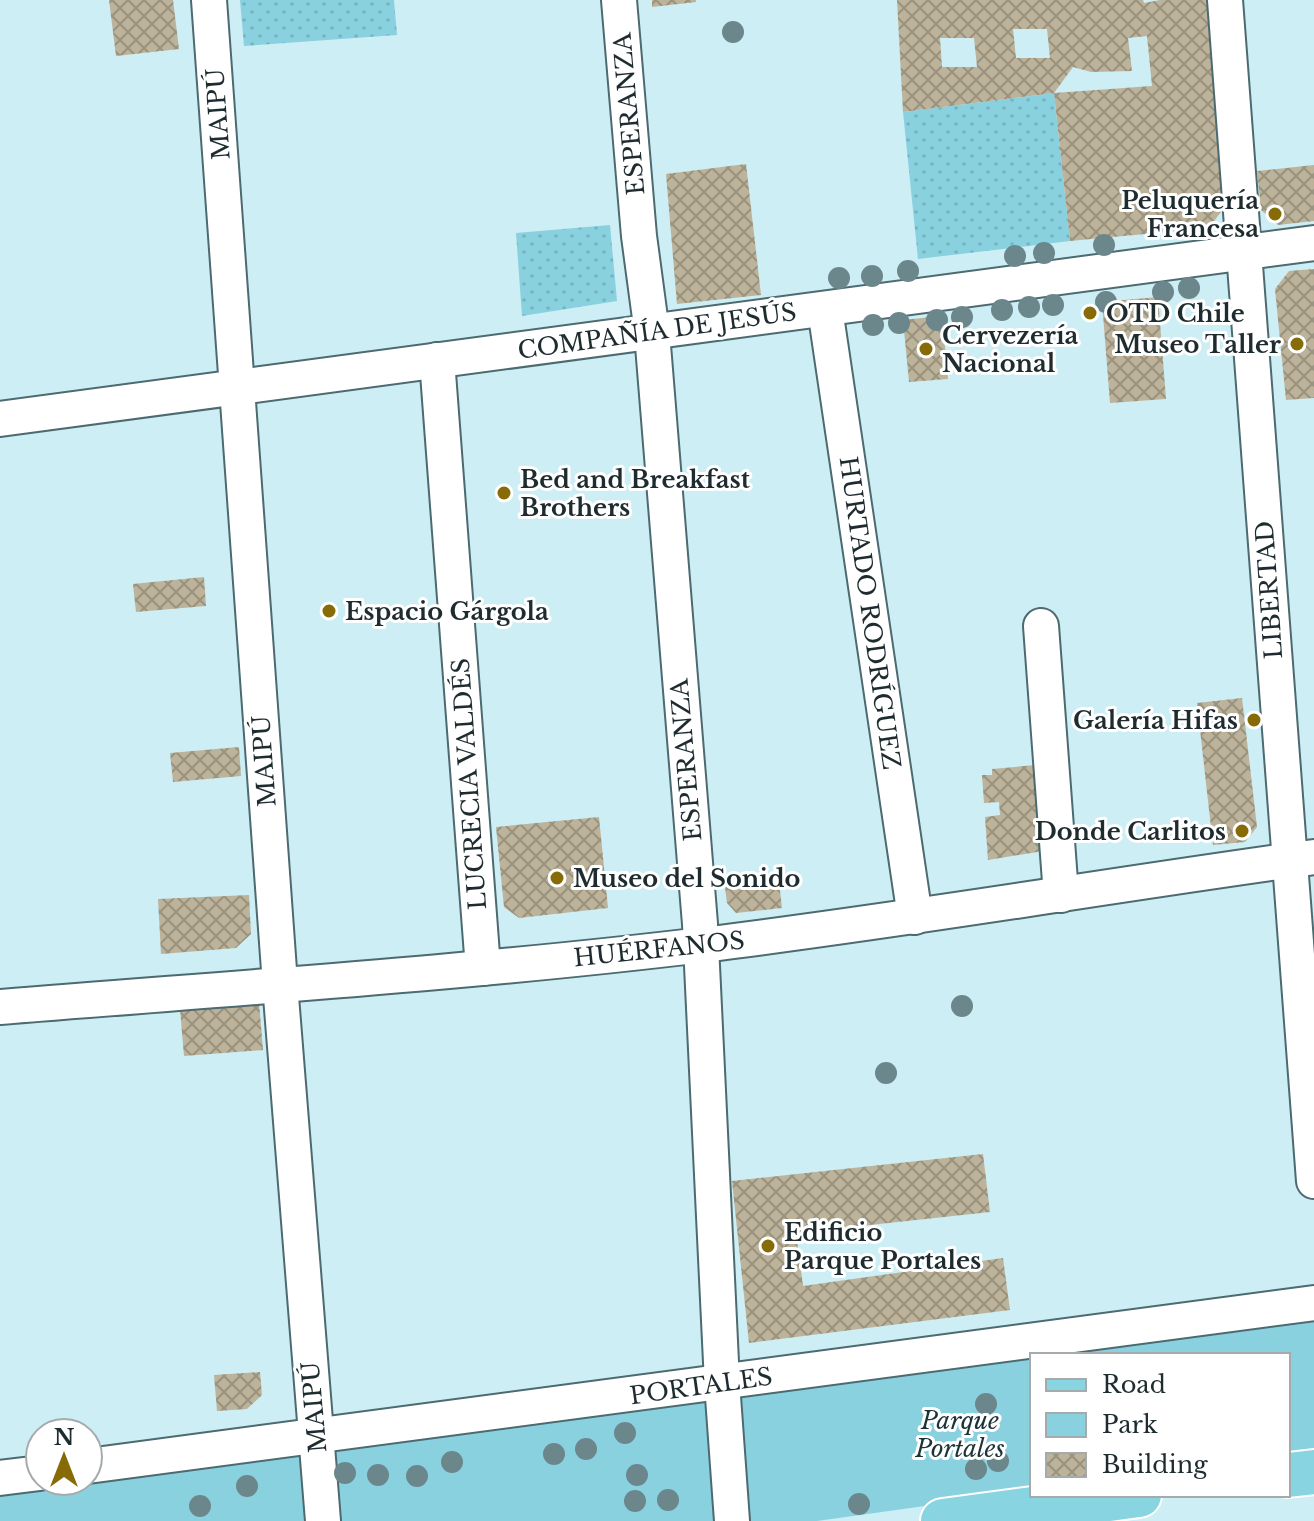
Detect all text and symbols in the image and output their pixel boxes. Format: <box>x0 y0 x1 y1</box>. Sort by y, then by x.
street label: ESPERANZA <box>607 31 651 196</box>
street label: MAIPÚ <box>199 67 236 161</box>
place label: Peluquería Francesa <box>1121 186 1259 243</box>
marker: Peluquería Francesa <box>1266 205 1284 223</box>
street label: COMPAÑÍA DE JESÚS <box>516 296 798 365</box>
place label: OTD Chile <box>1106 299 1245 328</box>
marker: OTD Chile <box>1081 304 1099 322</box>
place label: Cervezería Nacional <box>942 321 1079 378</box>
place label: Museo Taller <box>1114 330 1281 359</box>
marker: Museo Taller <box>1288 335 1306 353</box>
marker: Cervezería Nacional <box>917 340 935 358</box>
street label: HURTADO RODRÍGUEZ <box>834 455 906 771</box>
place label: Bed and Breakfast Brothers <box>520 465 751 522</box>
marker: Bed and Breakfast Brothers <box>495 484 513 502</box>
street label: LIBERTAD <box>1250 520 1288 660</box>
place label: Espacio Gárgola <box>345 597 549 626</box>
marker: Espacio Gárgola <box>320 602 338 620</box>
street label: LUCRECIA VALDÉS <box>446 657 492 911</box>
street label: ESPERANZA <box>664 677 708 842</box>
place label: Galería Hifas <box>1073 706 1238 735</box>
marker: Galería Hifas <box>1245 711 1263 729</box>
street label: MAIPÚ <box>245 714 282 808</box>
place label: Donde Carlitos <box>1035 817 1226 846</box>
marker: Donde Carlitos <box>1233 822 1251 840</box>
place label: Museo del Sonido <box>573 864 800 893</box>
marker: Museo del Sonido <box>548 869 566 887</box>
street label: HUÉRFANOS <box>572 926 746 972</box>
place label: Edificio Parque Portales <box>784 1218 981 1275</box>
marker: Edificio Parque Portales <box>759 1237 777 1255</box>
legend <box>1030 1353 1290 1497</box>
street label: MAIPÚ <box>295 1360 332 1454</box>
street label: PORTALES <box>628 1362 774 1410</box>
text: Road <box>1102 1370 1166 1399</box>
park label: Parque Portales <box>914 1406 1005 1463</box>
text: Park <box>1102 1410 1158 1439</box>
north arrow <box>24 1417 104 1497</box>
text: N <box>54 1424 75 1451</box>
text: Building <box>1102 1450 1208 1479</box>

